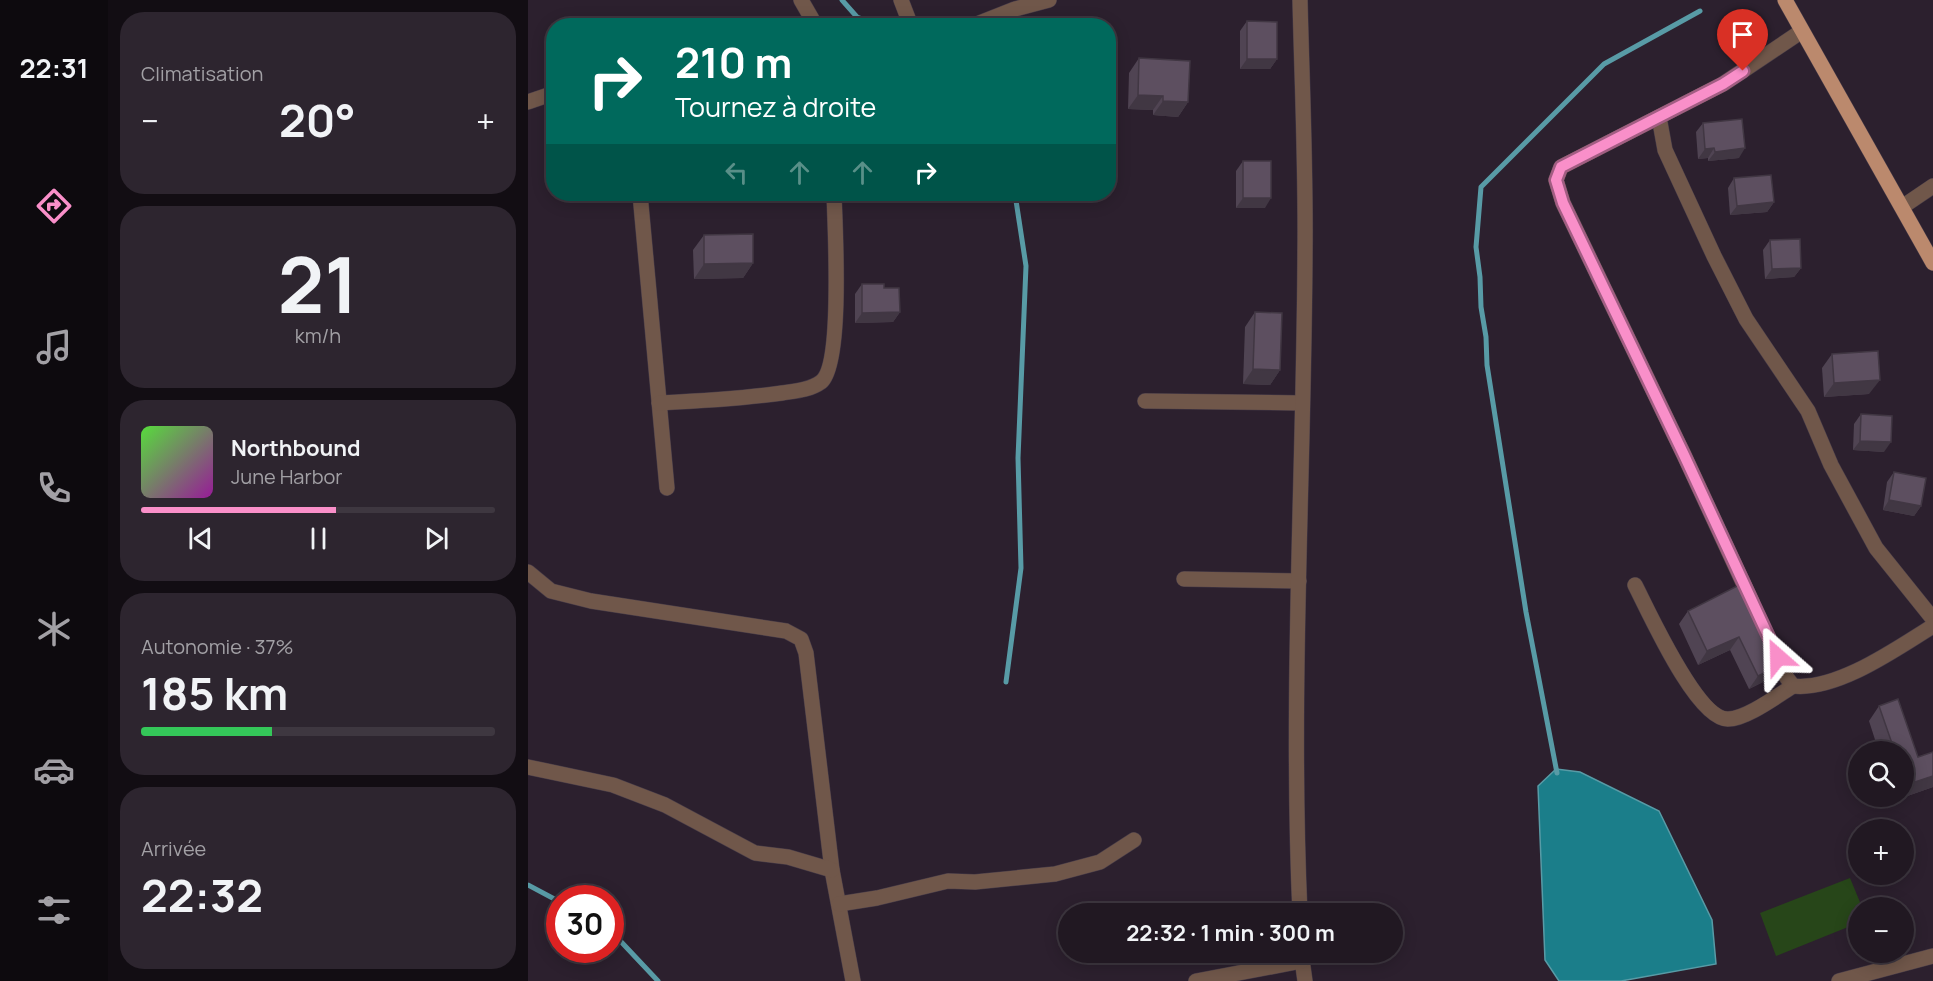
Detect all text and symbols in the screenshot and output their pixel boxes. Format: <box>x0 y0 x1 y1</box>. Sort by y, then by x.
pin <box>1717 9 1768 71</box>
icon: arrive <box>1726 18 1759 51</box>
text: 210 m <box>675 33 792 91</box>
icon: right <box>576 42 654 120</box>
text: 22:31 <box>20 49 88 86</box>
text: Climatisation <box>141 60 263 87</box>
text: Tournez à droite <box>675 88 876 125</box>
text: 20° <box>279 89 356 151</box>
text: − <box>141 98 159 143</box>
text: + <box>476 98 495 143</box>
icon: left <box>720 156 753 189</box>
icon: ahead <box>783 156 816 189</box>
icon: ahead <box>846 156 879 189</box>
icon: right <box>909 156 942 189</box>
icon: directions <box>33 185 75 227</box>
text: 21 <box>278 230 358 336</box>
text: km/h <box>295 322 341 349</box>
icon: music <box>33 326 75 368</box>
text: Northbound <box>231 433 361 463</box>
text: June Harbor <box>231 463 343 490</box>
icon: phone <box>33 467 75 509</box>
icon: previous <box>184 522 217 555</box>
icon: pause <box>302 522 335 555</box>
icon: next <box>420 522 453 555</box>
icon: climate <box>33 608 75 650</box>
position arrow <box>1746 625 1810 689</box>
text: Autonomie · 37% <box>141 633 294 660</box>
text: 185 km <box>141 662 288 724</box>
map controls <box>1848 741 1914 963</box>
button: search <box>1848 741 1914 807</box>
icon: car <box>33 749 75 791</box>
button: + <box>1848 819 1914 885</box>
text: Arrivée <box>141 835 206 862</box>
text: 22:32 <box>141 864 263 926</box>
speed limit sign: 30 <box>546 885 624 963</box>
icon: filters <box>33 889 75 931</box>
button: − <box>1848 897 1914 963</box>
text: 22:32 · 1 min · 300 m <box>1126 918 1335 948</box>

